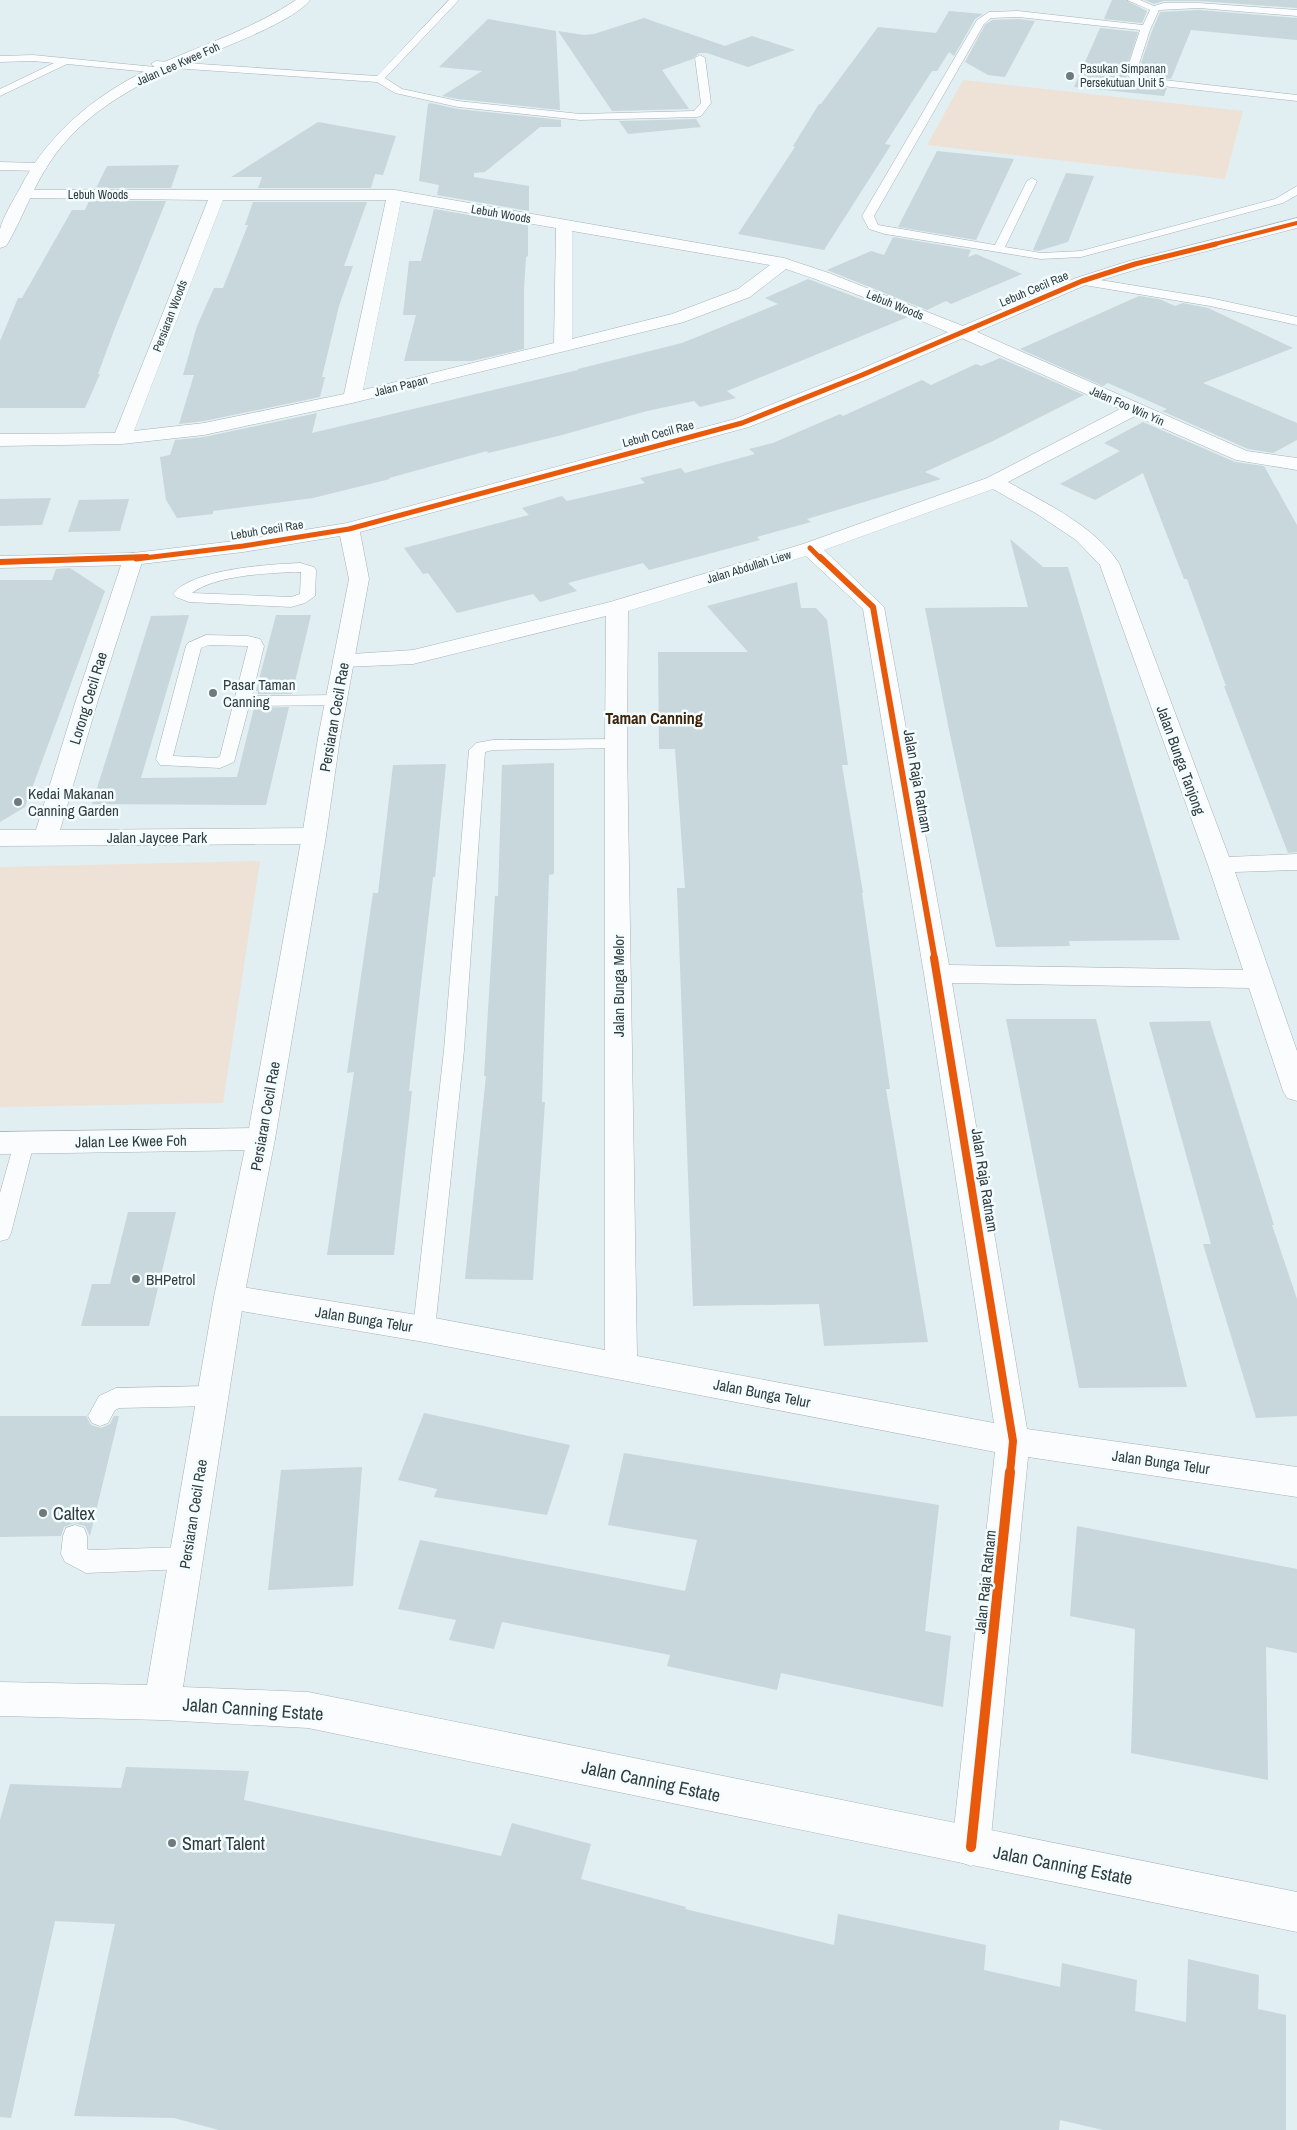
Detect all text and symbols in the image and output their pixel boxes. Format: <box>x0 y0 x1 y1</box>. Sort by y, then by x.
street label: Jalan Lee Kwee Foh <box>134 39 222 89</box>
place label: Pasukan Simpanan Persekutuan Unit 5 <box>1080 61 1166 91</box>
marker: Pasukan Simpanan Persekutuan Unit 5 <box>1064 70 1076 82</box>
street label: Lebuh Woods <box>68 187 128 203</box>
street label: Lebuh Woods <box>470 201 532 227</box>
street label: Lebuh Cecil Rae <box>997 267 1071 311</box>
street label: Persiaran Woods <box>149 278 191 354</box>
street label: Lebuh Woods <box>864 286 926 324</box>
street label: Jalan Papan <box>373 372 429 400</box>
street label: Jalan Foo Win Yin <box>1087 382 1167 430</box>
street label: Lebuh Cecil Rae <box>621 417 695 451</box>
street label: Lebuh Cecil Rae <box>230 516 304 544</box>
street label: Jalan Abdullah Liew <box>705 546 794 587</box>
street label: Lorong Cecil Rae <box>64 649 112 747</box>
street label: Persiaran Cecil Rae <box>314 660 354 773</box>
place label: Pasar Taman Canning <box>223 674 296 712</box>
marker: Pasar Taman Canning <box>207 687 219 699</box>
street label: Jalan Bunga Tanjong <box>1151 702 1211 818</box>
district label: Taman Canning <box>605 707 703 729</box>
street label: Jalan Raja Ratnam <box>899 728 937 834</box>
place label: Kedai Makanan Canning Garden <box>28 783 119 821</box>
marker: Kedai Makanan Canning Garden <box>12 796 24 808</box>
street label: Jalan Jaycee Park <box>107 827 208 848</box>
street label: Jalan Bunga Melor <box>608 935 629 1037</box>
street label: Persiaran Cecil Rae <box>245 1059 285 1172</box>
street label: Jalan Raja Ratnam <box>966 1127 1004 1233</box>
street label: Jalan Lee Kwee Foh <box>75 1130 187 1152</box>
place label: BHPetrol <box>146 1269 195 1290</box>
marker: BHPetrol <box>130 1273 142 1285</box>
street label: Jalan Bunga Telur <box>314 1301 414 1337</box>
street label: Jalan Bunga Telur <box>712 1373 812 1413</box>
street label: Jalan Bunga Telur <box>1111 1445 1211 1479</box>
street label: Persiaran Cecil Rae <box>174 1458 212 1570</box>
place label: Caltex <box>53 1501 95 1526</box>
marker: Caltex <box>37 1507 49 1519</box>
street label: Jalan Raja Ratnam <box>969 1529 1001 1635</box>
street label: Jalan Canning Estate <box>182 1692 324 1726</box>
street label: Jalan Canning Estate <box>579 1754 723 1808</box>
place label: Smart Talent <box>182 1831 265 1856</box>
marker: Smart Talent <box>166 1837 178 1849</box>
street label: Jalan Canning Estate <box>991 1839 1135 1891</box>

